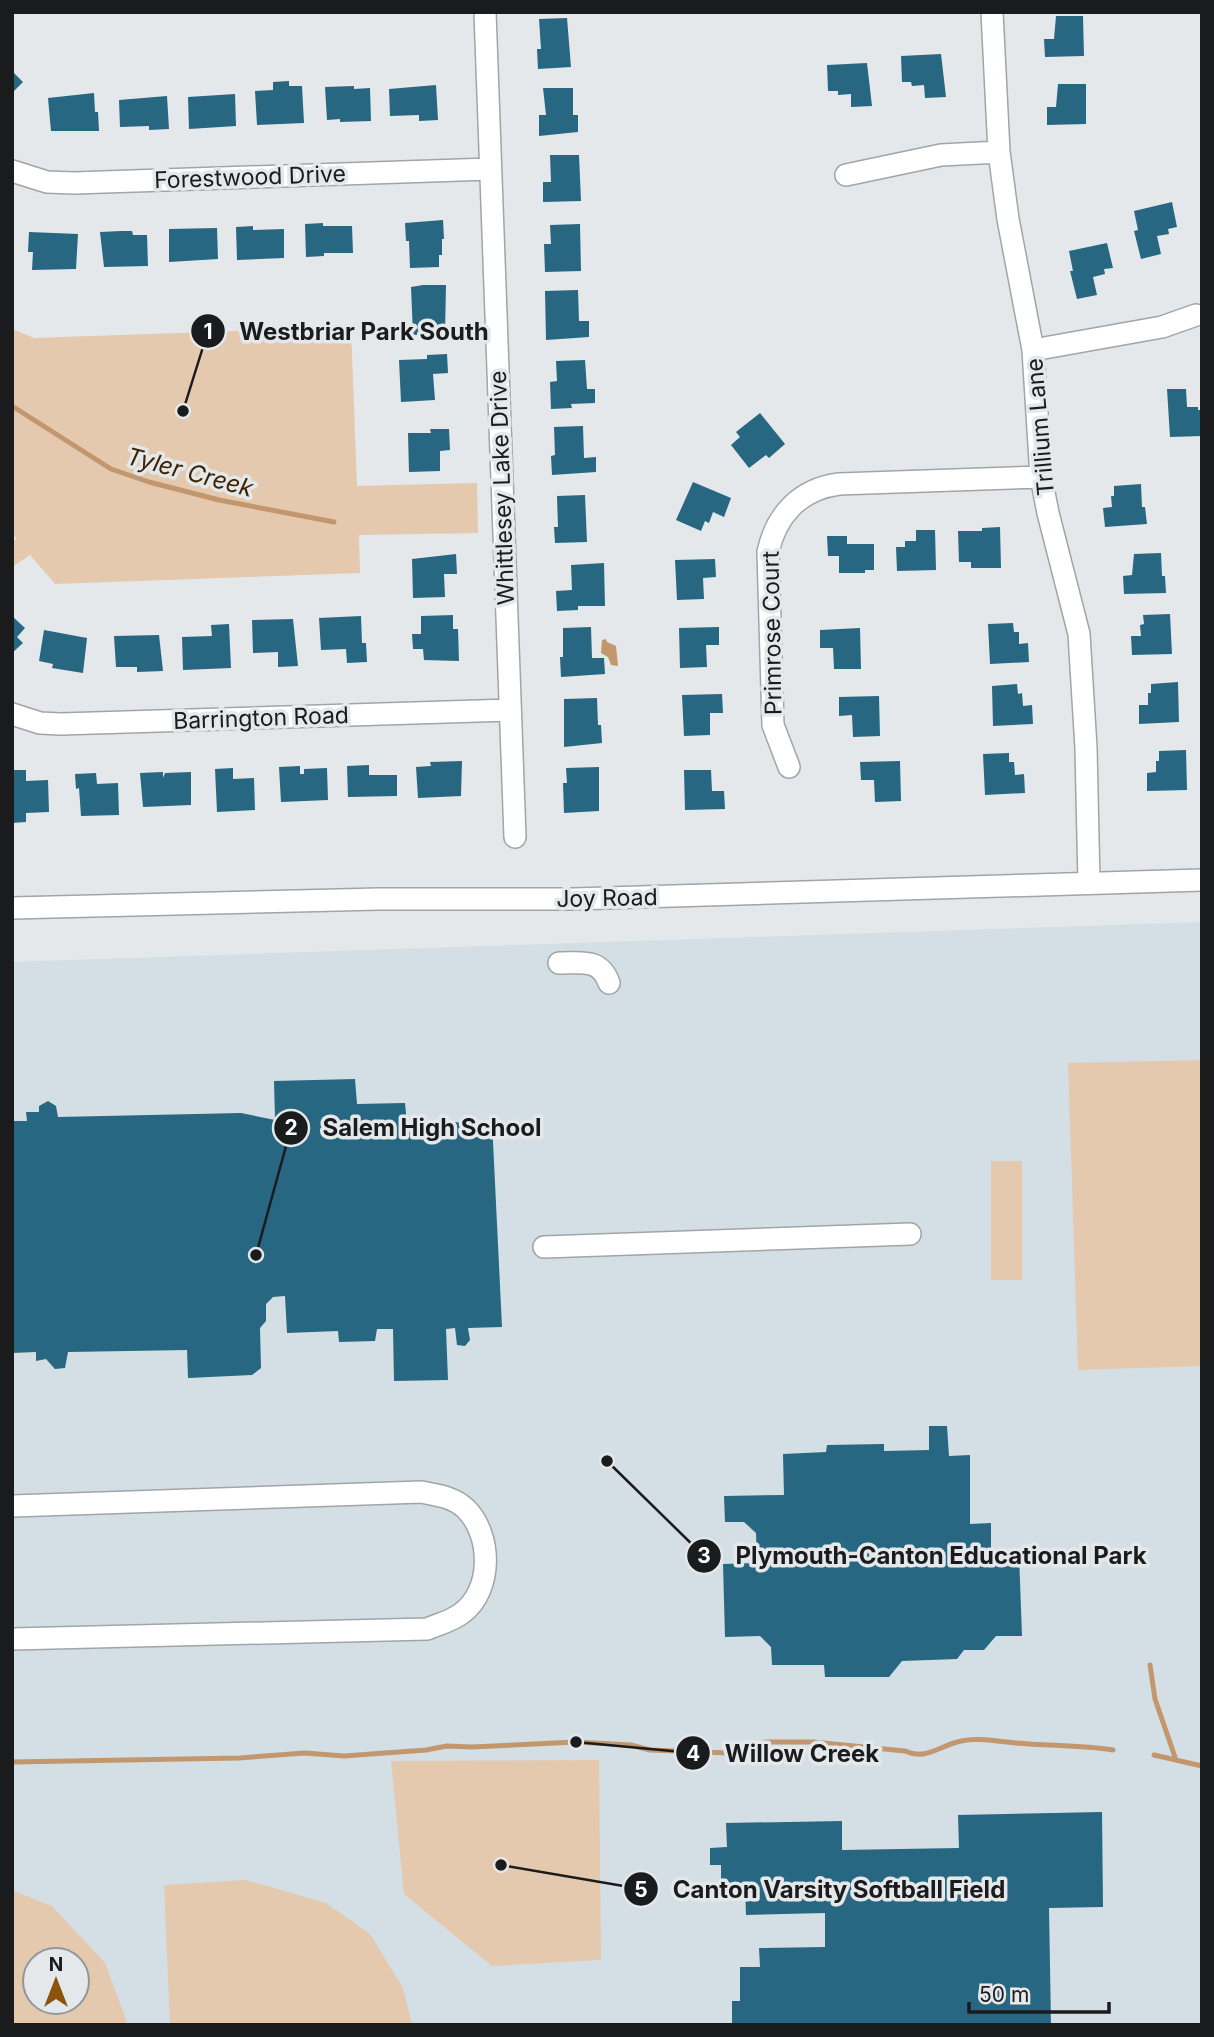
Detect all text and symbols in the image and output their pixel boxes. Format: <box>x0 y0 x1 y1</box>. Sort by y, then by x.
street label: Forestwood Drive <box>154 160 346 194</box>
callout: Westbriar Park South <box>190 309 503 354</box>
text: Westbriar Park South <box>239 317 489 346</box>
text: 1 <box>203 319 213 344</box>
street label: Trillium Lane <box>1020 357 1060 497</box>
street label: Whittlesey Lake Drive <box>484 370 520 606</box>
water label: Tyler Creek <box>123 441 257 503</box>
street label: Primrose Court <box>757 550 787 715</box>
street label: Barrington Road <box>173 701 349 735</box>
street label: Joy Road <box>556 883 658 913</box>
callout: Salem High School <box>273 1105 555 1150</box>
text: Salem High School <box>323 1113 541 1142</box>
text: 2 <box>284 1115 298 1140</box>
callout: Plymouth-Canton Educational Park <box>687 1533 1161 1578</box>
text: Plymouth-Canton Educational Park <box>735 1541 1147 1570</box>
text: 3 <box>697 1543 711 1568</box>
callout: Willow Creek <box>676 1731 893 1776</box>
text: Willow Creek <box>725 1739 879 1768</box>
text: 4 <box>686 1741 700 1766</box>
callout: Canton Varsity Softball Field <box>624 1867 1019 1912</box>
text: Canton Varsity Softball Field <box>673 1875 1005 1904</box>
text: 5 <box>634 1877 648 1902</box>
north arrow <box>21 1946 91 2016</box>
text: N <box>49 1953 63 1976</box>
scale bar <box>969 1970 1109 2014</box>
text: 50 m <box>979 1982 1029 2007</box>

